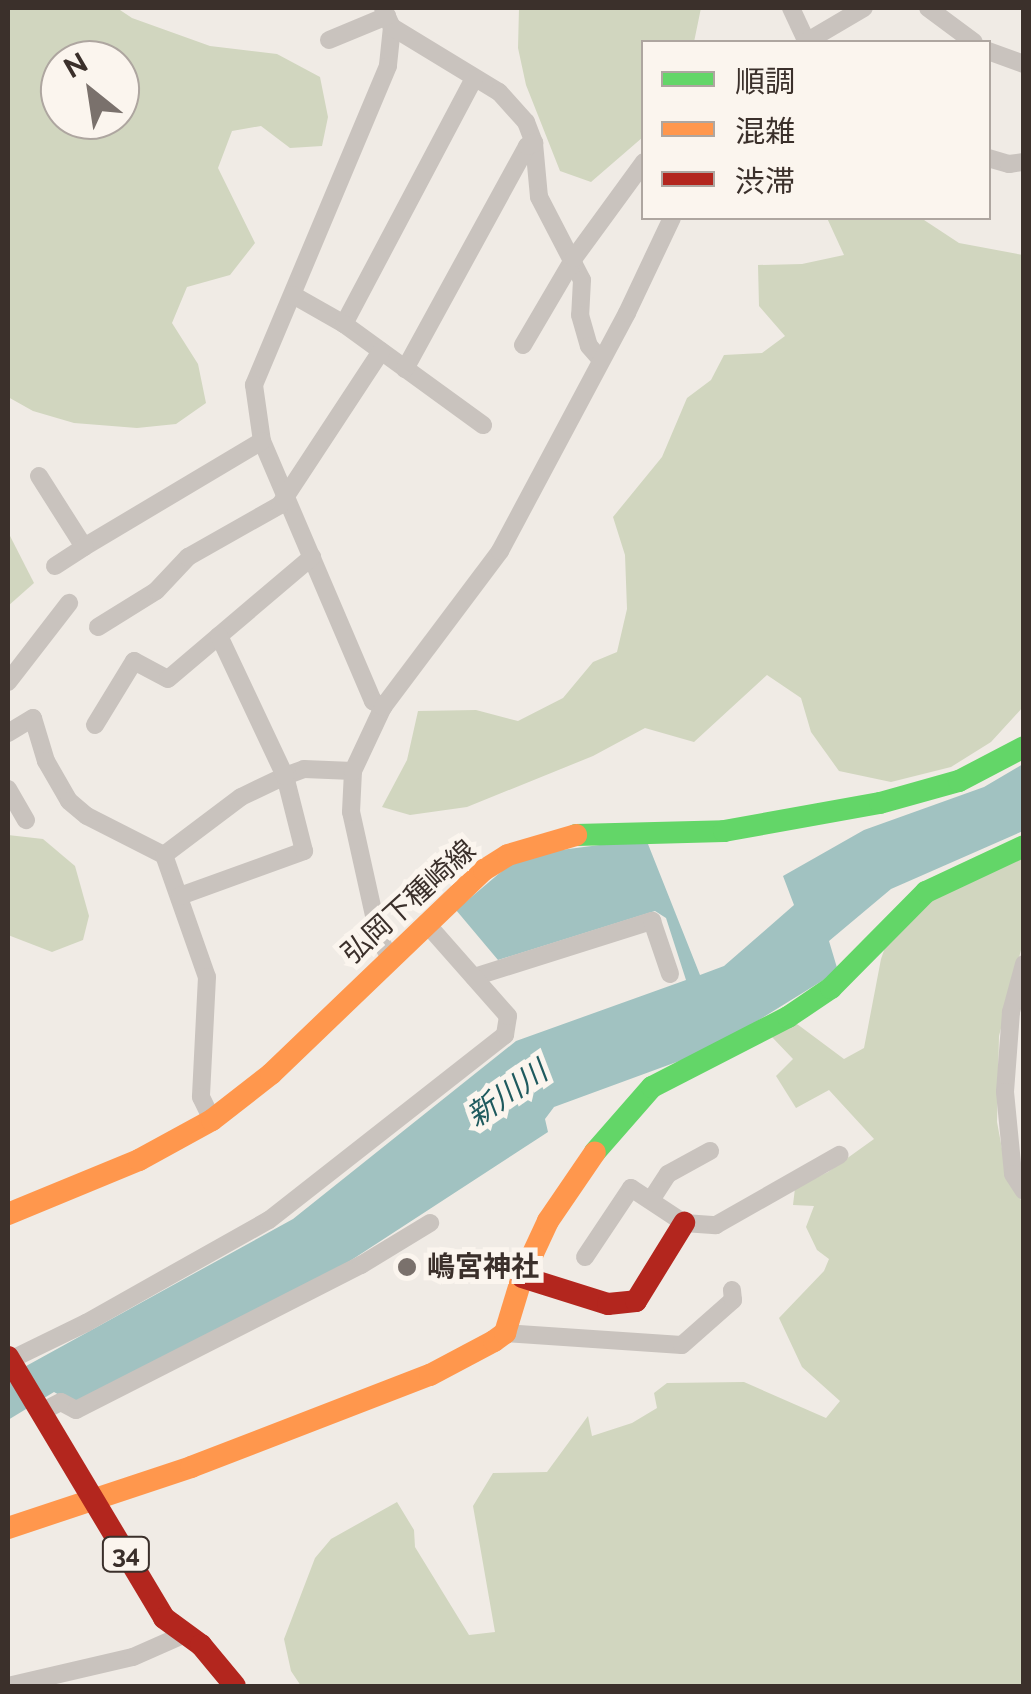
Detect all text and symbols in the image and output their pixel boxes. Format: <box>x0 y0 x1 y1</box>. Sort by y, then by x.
north arrow <box>40 40 140 140</box>
legend <box>641 40 991 220</box>
text: N <box>58 46 93 85</box>
text: 順調 <box>735 64 795 99</box>
text: 混雑 <box>735 114 795 149</box>
text: 渋滞 <box>735 164 795 199</box>
street label: 弘岡下種崎線 <box>335 833 483 971</box>
water label: 新川川 <box>460 1053 554 1135</box>
place label: 嶋宮神社 <box>427 1250 539 1284</box>
marker: 嶋宮神社 <box>396 1256 418 1278</box>
road number: 34 <box>101 1534 151 1574</box>

